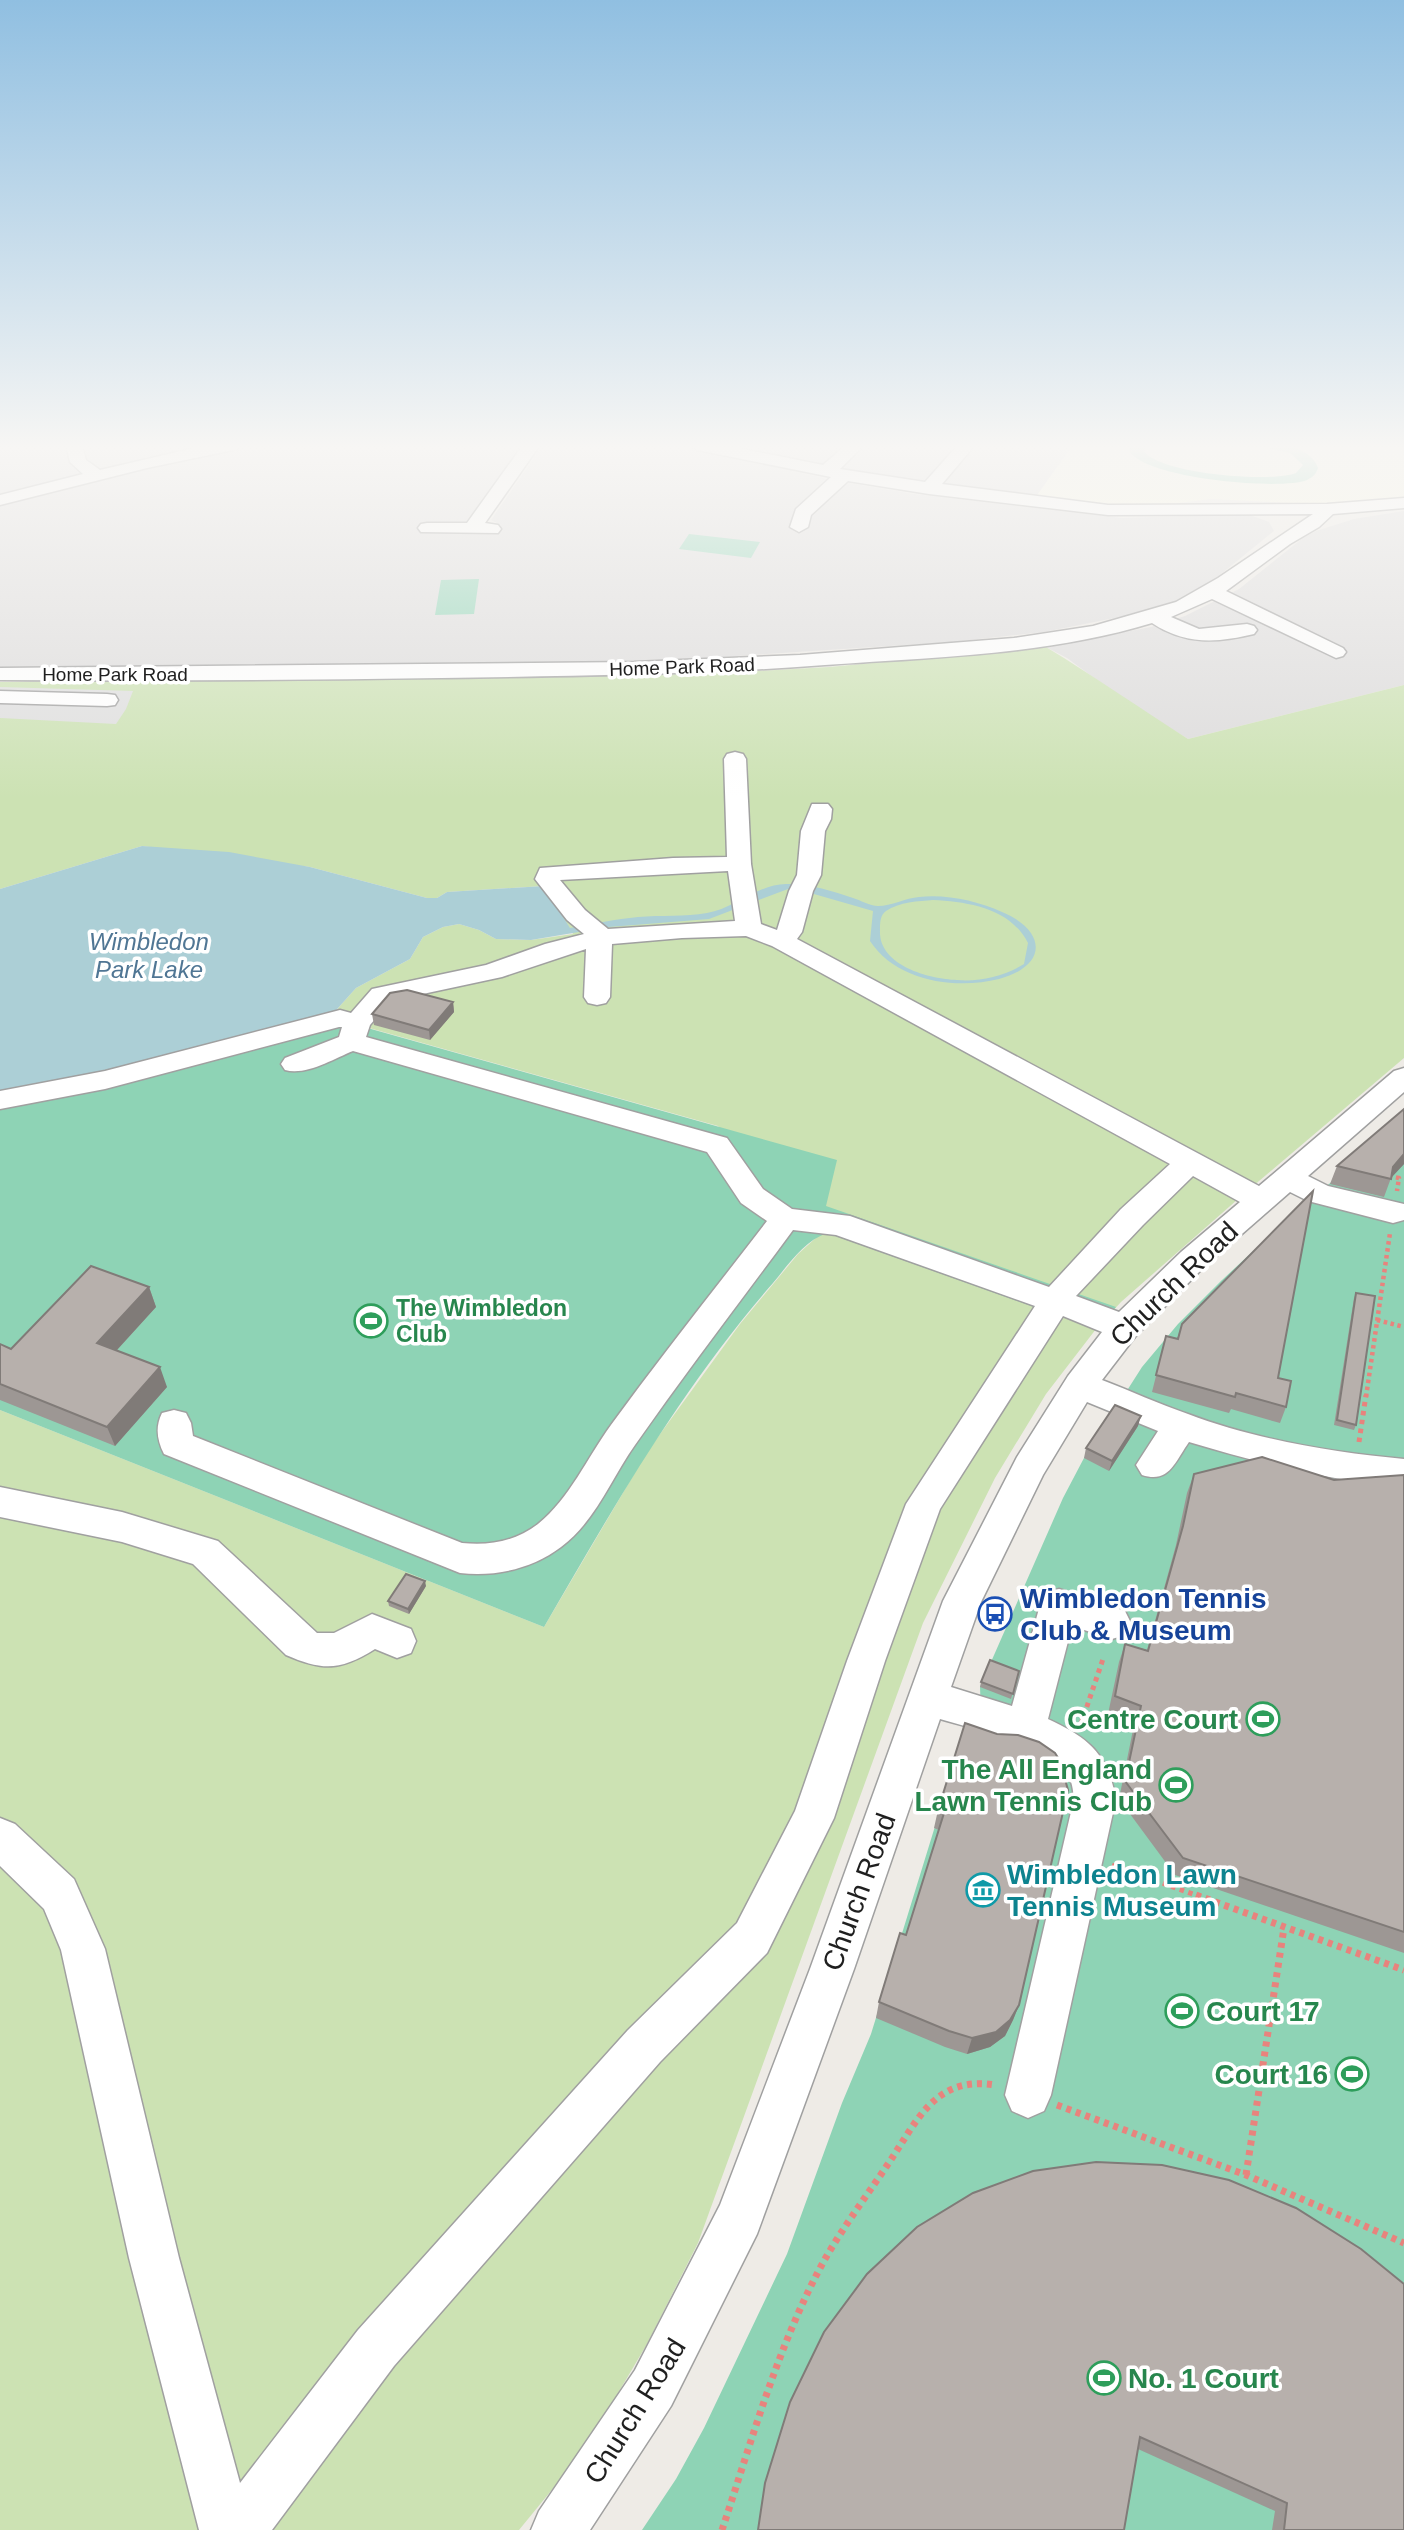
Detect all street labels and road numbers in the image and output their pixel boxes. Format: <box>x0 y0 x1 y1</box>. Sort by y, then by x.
street label: Home Park Road <box>609 654 755 680</box>
street label: Home Park Road <box>42 664 188 685</box>
street label: Church Road <box>1104 1216 1244 1352</box>
street label: Church Road <box>816 1809 902 1975</box>
street label: Church Road <box>578 2333 692 2489</box>

